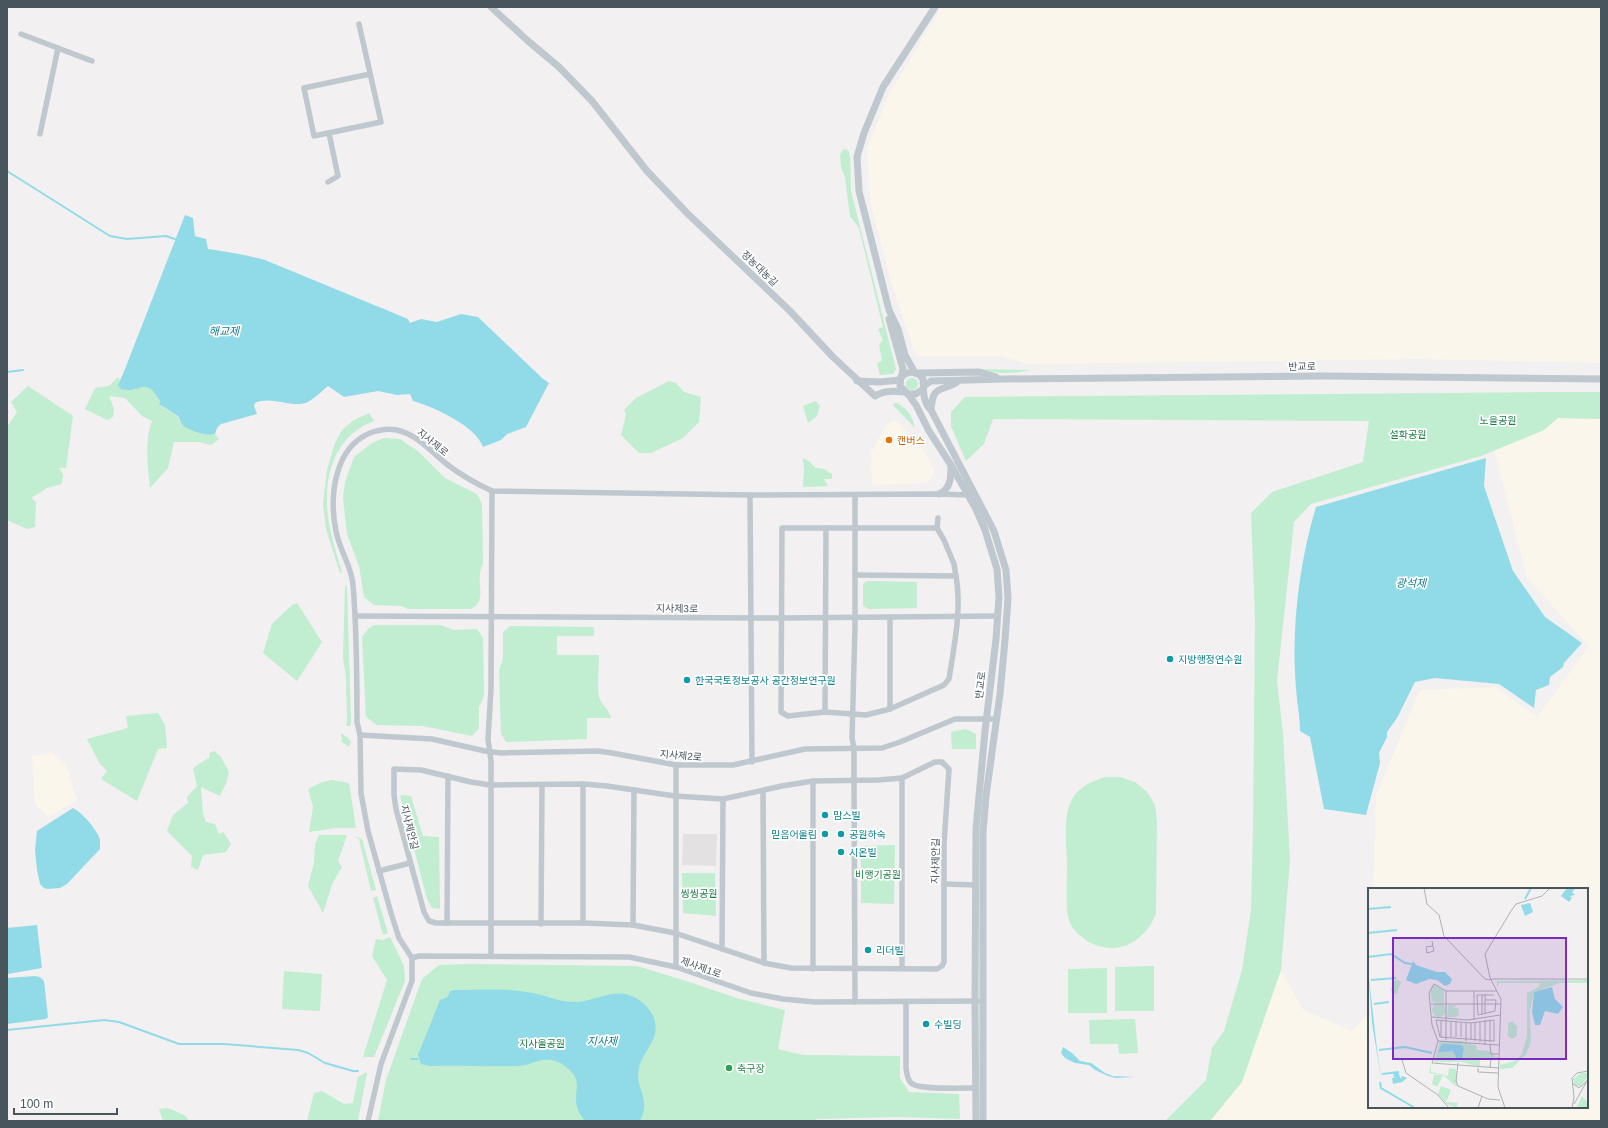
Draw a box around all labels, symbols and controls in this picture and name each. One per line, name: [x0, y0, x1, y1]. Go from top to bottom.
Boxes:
street label: 정농대농길: [739, 248, 780, 288]
water label: 해교제: [209, 325, 241, 337]
street label: 반교로: [1288, 361, 1316, 372]
park label: 노을공원: [1480, 415, 1516, 426]
street label: 지사제로: [415, 427, 450, 458]
park label: 설화공원: [1390, 429, 1426, 440]
marker: 캔버스: [884, 435, 894, 445]
place label: 캔버스: [897, 435, 925, 446]
water label: 광석제: [1396, 577, 1428, 589]
street label: 지사제3로: [656, 603, 698, 614]
marker: 지방행정연수원: [1165, 654, 1175, 664]
place label: 지방행정연수원: [1178, 654, 1242, 665]
street label: 반교로: [973, 671, 988, 699]
marker: 한국국토정보공사 공간정보연구원: [682, 675, 692, 685]
place label: 한국국토정보공사 공간정보연구원: [695, 675, 836, 686]
street label: 지사제2로: [659, 748, 703, 763]
street label: 지사제안길: [399, 803, 420, 851]
marker: 맘스빌: [820, 810, 830, 820]
place label: 맘스빌: [833, 810, 861, 821]
place label: 믿음어울림: [771, 829, 817, 840]
marker: 믿음어울림: [820, 829, 830, 839]
marker: 공원하숙: [836, 829, 846, 839]
place label: 공원하숙: [849, 829, 886, 840]
street label: 지사제안길: [930, 838, 941, 884]
marker: 시온빌: [836, 847, 846, 857]
place label: 시온빌: [849, 847, 877, 858]
park label: 비행기공원: [855, 869, 901, 880]
park label: 씽씽공원: [681, 888, 717, 899]
inset map: [1368, 888, 1588, 1108]
marker: 리더빌: [863, 945, 873, 955]
place label: 리더빌: [876, 945, 904, 956]
street label: 제사제1로: [679, 955, 723, 980]
marker: 수빌딩: [921, 1019, 931, 1029]
place label: 수빌딩: [934, 1019, 962, 1030]
water label: 지사제: [587, 1035, 619, 1047]
park label: 지사울공원: [519, 1038, 565, 1049]
marker: 축구장: [724, 1063, 734, 1073]
place label: 축구장: [737, 1063, 765, 1074]
scale bar: [14, 1090, 117, 1116]
text: 100 m: [20, 1097, 53, 1111]

